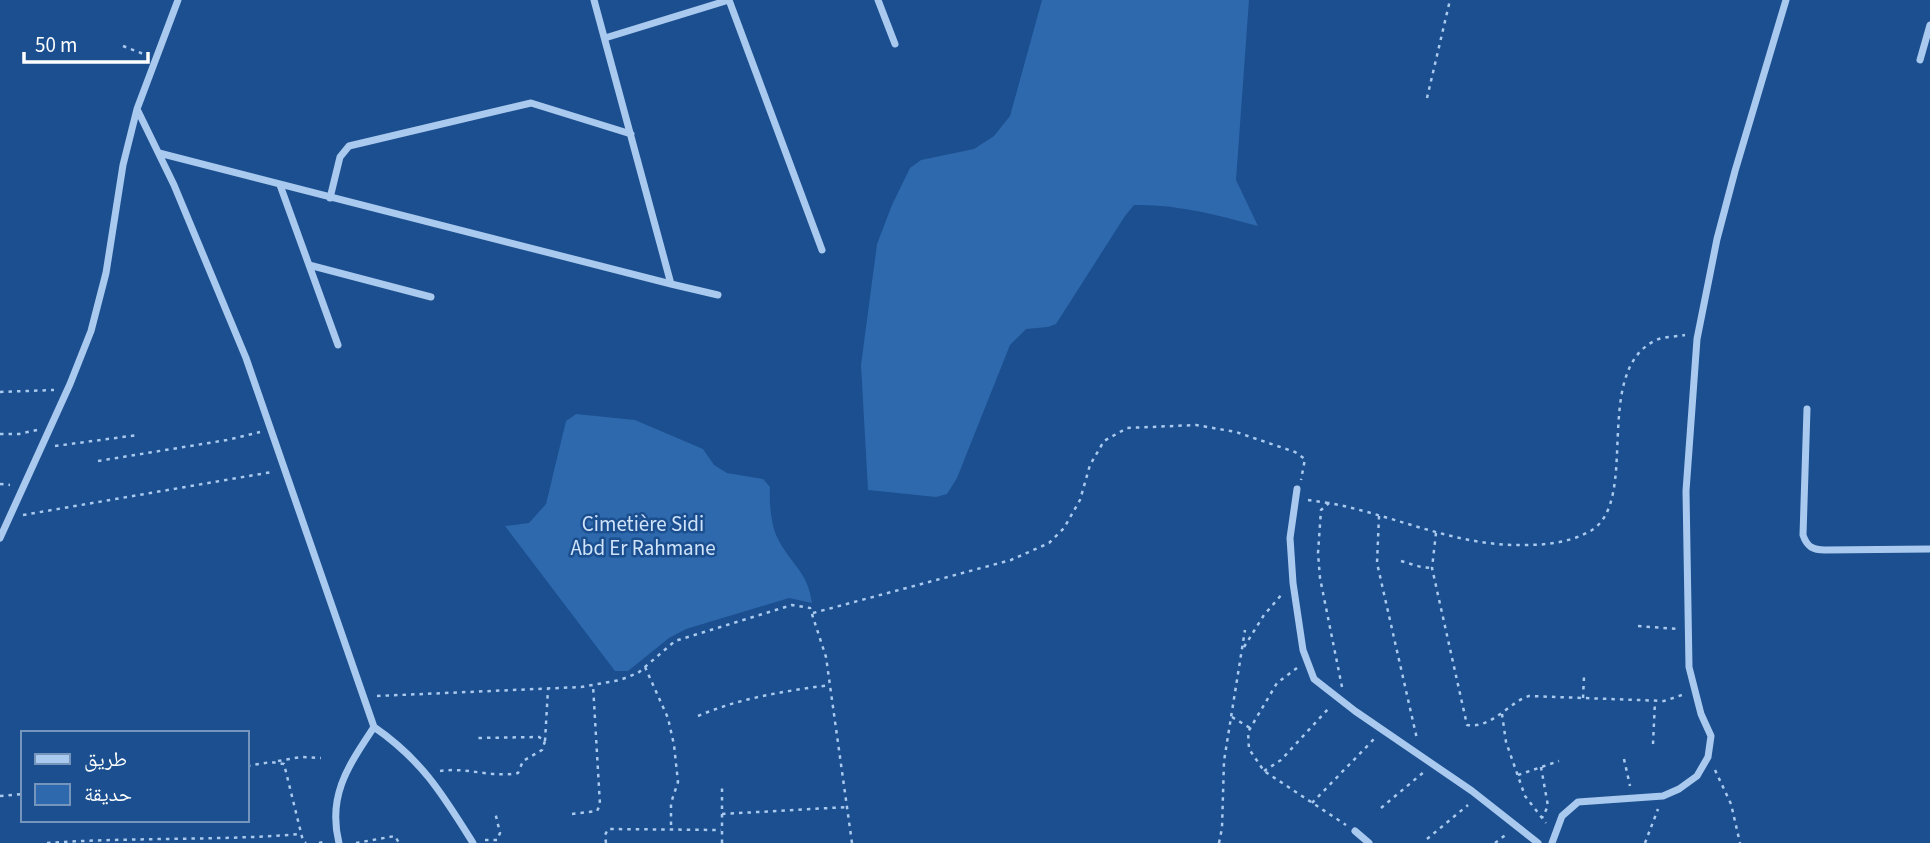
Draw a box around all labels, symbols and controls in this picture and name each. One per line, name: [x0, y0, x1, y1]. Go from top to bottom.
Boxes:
scale bar: [24, 21, 149, 65]
text: 50 m: [35, 30, 77, 60]
park label: Cimetière Sidi Abd Er Rahmane: [570, 509, 716, 563]
legend: [21, 731, 248, 822]
text: طريق: [84, 744, 127, 774]
text: حديقة: [84, 779, 132, 809]

